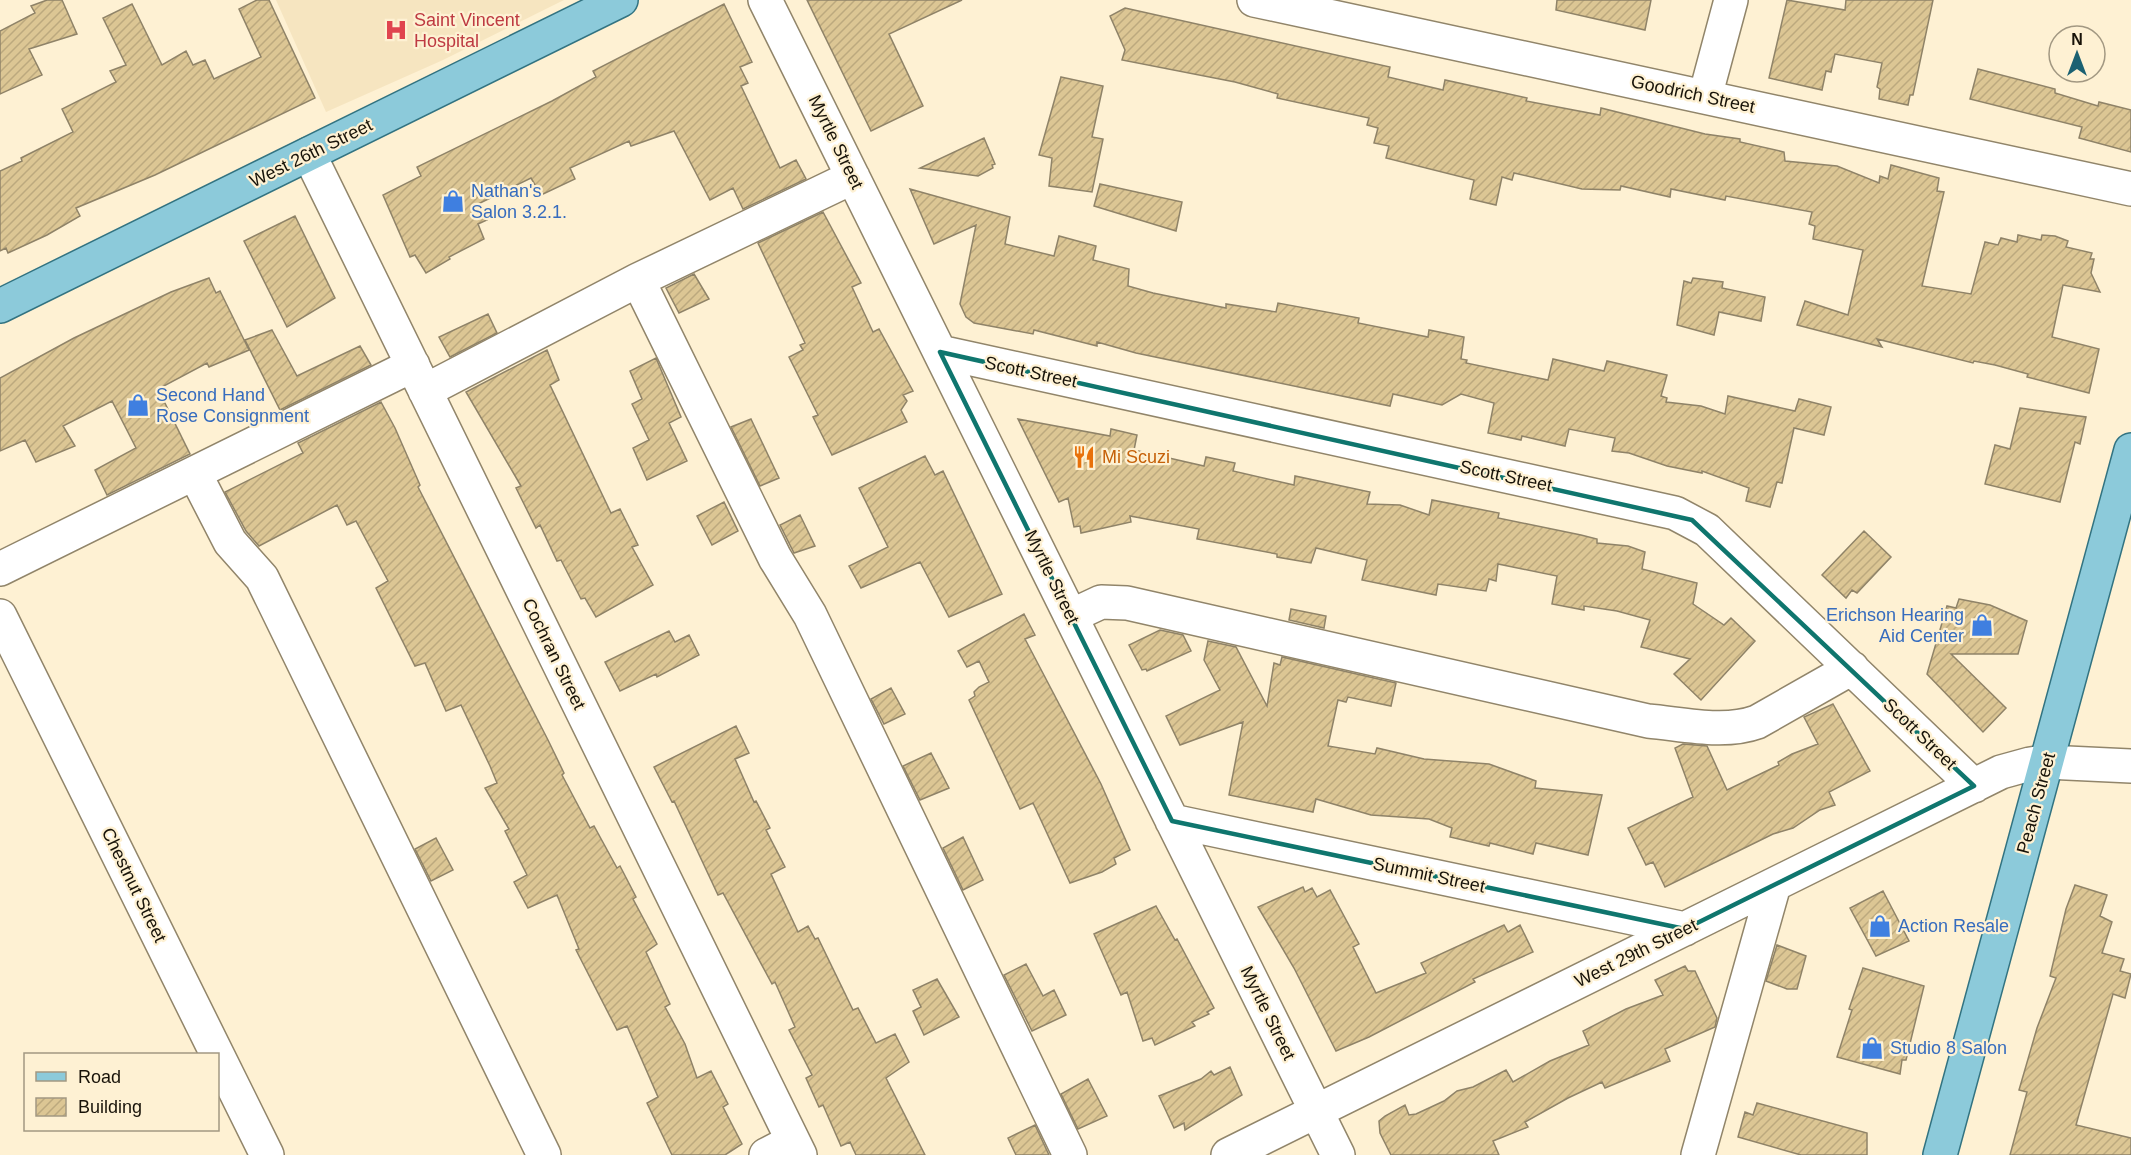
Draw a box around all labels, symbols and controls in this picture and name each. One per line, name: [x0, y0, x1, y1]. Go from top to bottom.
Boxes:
place label: Saint Vincent Hospital: [414, 10, 520, 51]
hospital icon: Saint Vincent Hospital: [383, 17, 409, 43]
north arrow: [2047, 24, 2107, 84]
text: N: [2071, 31, 2083, 48]
street label: Goodrich Street: [1629, 71, 1757, 117]
street label: Myrtle Street: [805, 92, 867, 192]
street label: West 26th Street: [247, 115, 375, 191]
place label: Nathan's Salon 3.2.1.: [471, 181, 567, 222]
shop icon: Nathan's Salon 3.2.1.: [440, 188, 466, 214]
street label: Scott Street: [983, 352, 1079, 392]
place label: Second Hand Rose Consignment: [156, 385, 309, 426]
shop icon: Second Hand Rose Consignment: [125, 392, 151, 418]
restaurant icon: Mi Scuzi: [1071, 444, 1097, 470]
place label: Mi Scuzi: [1102, 447, 1170, 467]
street label: Scott Street: [1458, 456, 1554, 496]
street label: Myrtle Street: [1021, 527, 1083, 627]
street label: Cochran Street: [518, 595, 590, 713]
place label: Erichson Hearing Aid Center: [1826, 605, 1964, 646]
shop icon: Erichson Hearing Aid Center: [1969, 612, 1995, 638]
street label: Scott Street: [1879, 694, 1961, 774]
street label: Peach Street: [2013, 750, 2059, 856]
street label: Chestnut Street: [98, 824, 170, 946]
street label: Summit Street: [1371, 853, 1487, 897]
shop icon: Action Resale: [1867, 913, 1893, 939]
street label: West 29th Street: [1572, 915, 1700, 991]
place label: Action Resale: [1898, 916, 2009, 936]
street label: Myrtle Street: [1237, 963, 1299, 1063]
shop icon: Studio 8 Salon: [1859, 1035, 1885, 1061]
place label: Studio 8 Salon: [1890, 1038, 2007, 1058]
legend: [24, 1053, 219, 1131]
text: Road: [78, 1067, 121, 1087]
text: Building: [78, 1097, 142, 1117]

